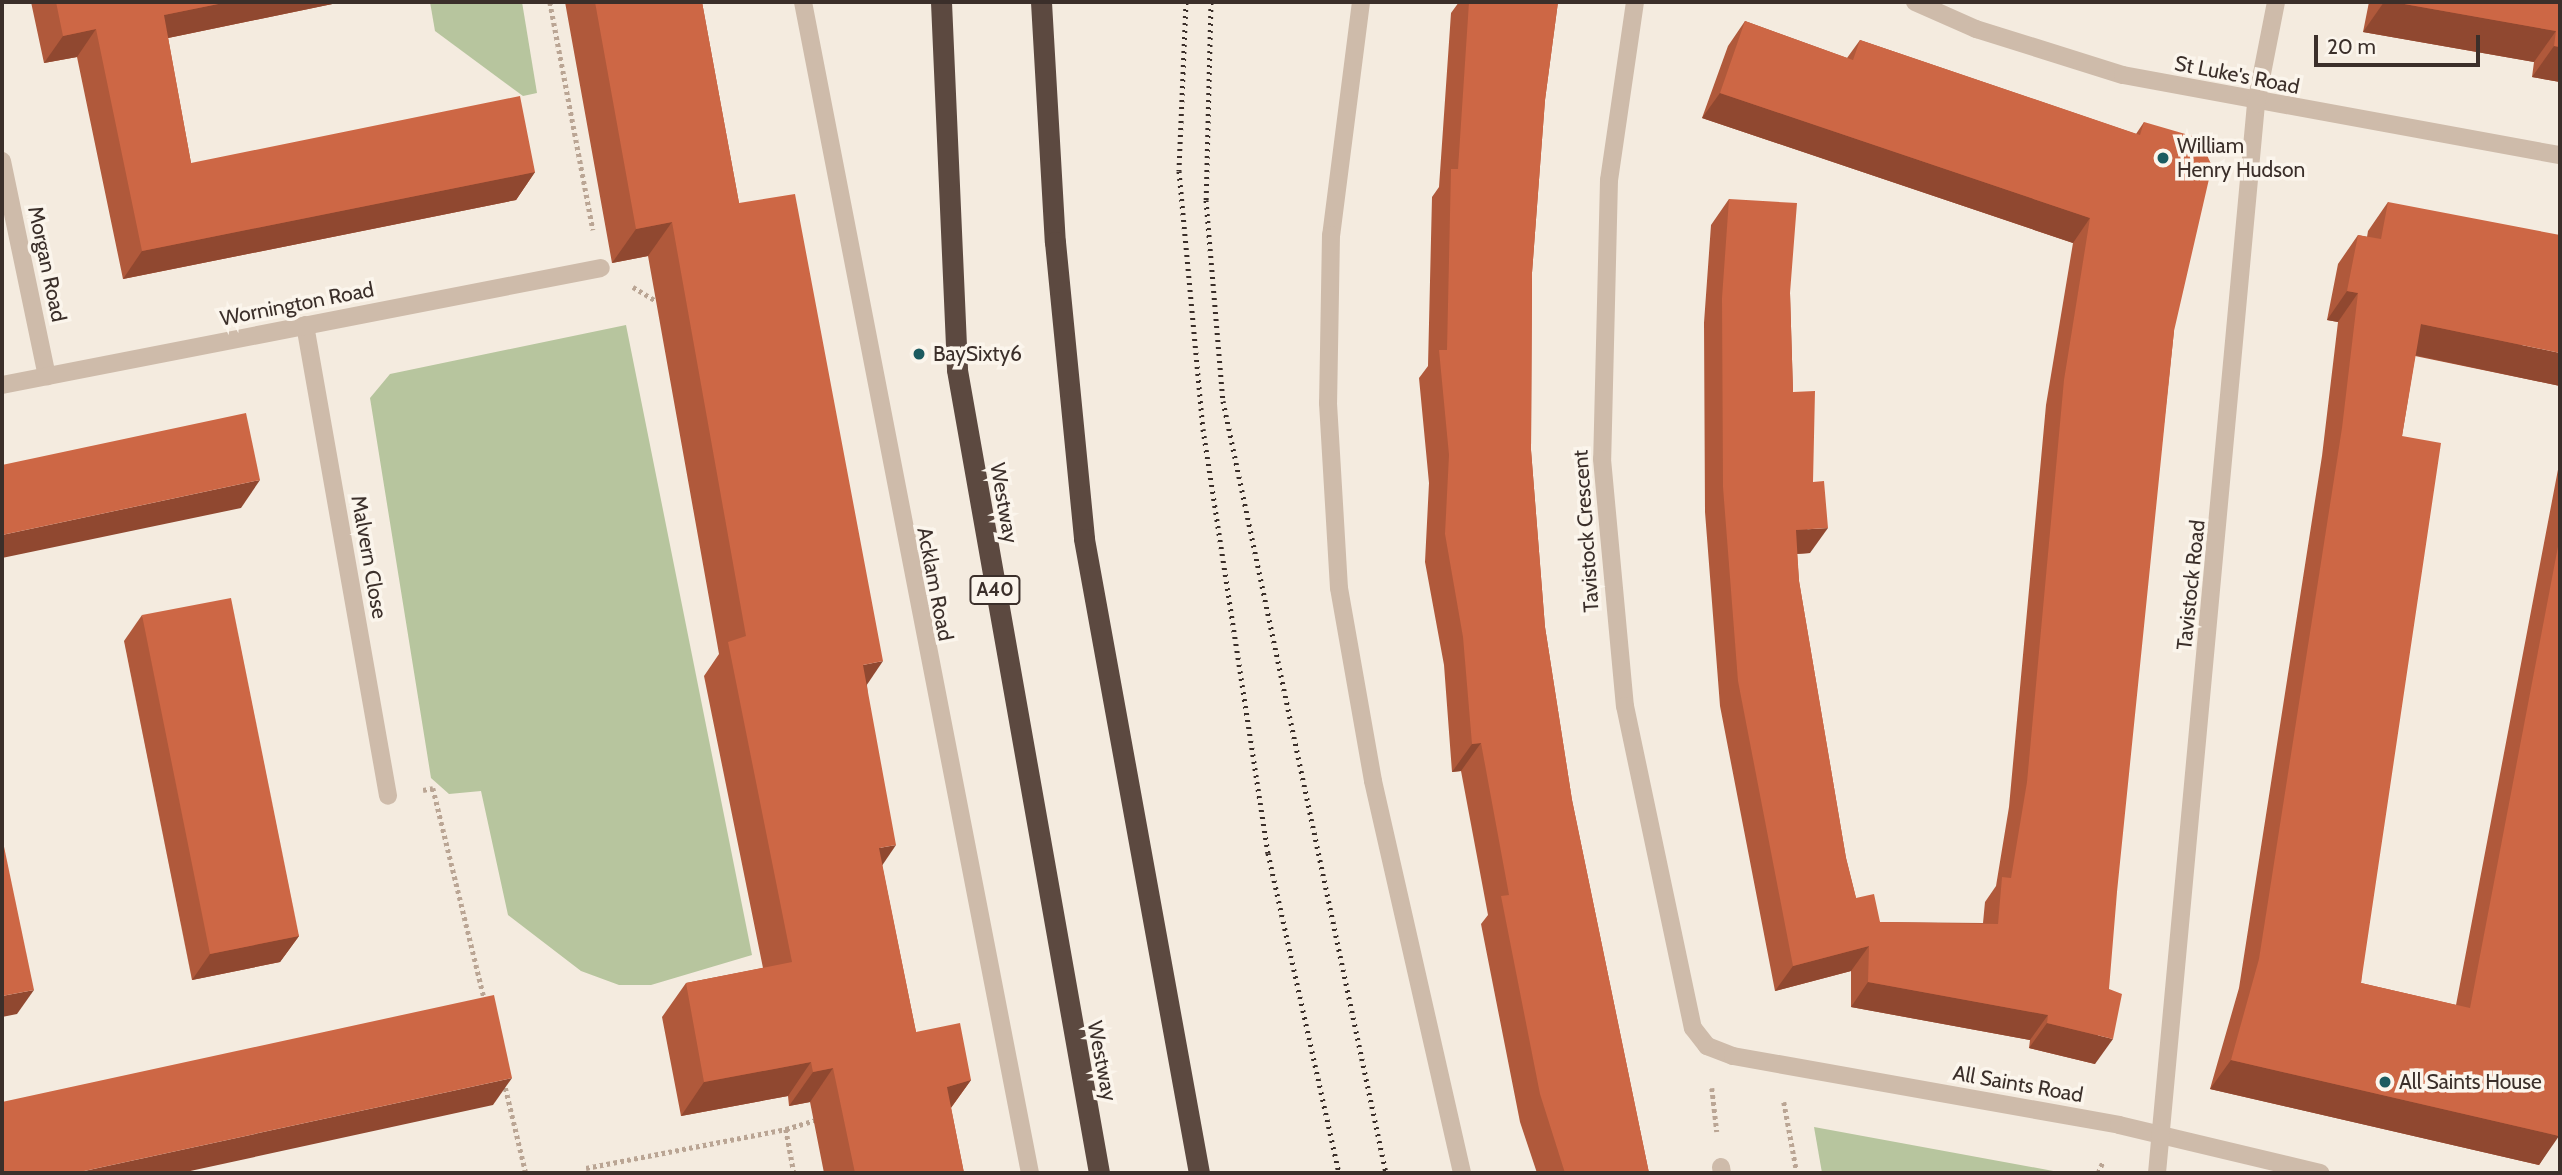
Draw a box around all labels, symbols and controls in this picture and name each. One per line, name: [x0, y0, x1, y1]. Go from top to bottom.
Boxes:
scale bar: [2317, 21, 2483, 65]
text: 20 m: [2327, 34, 2376, 59]
street label: St Luke's Road: [2172, 51, 2302, 99]
place label: William Henry Hudson: [2177, 133, 2305, 183]
marker: William Henry Hudson: [2155, 150, 2171, 166]
street label: Morgan Road: [22, 204, 72, 324]
street label: Wornington Road: [218, 277, 376, 331]
place label: BaySixty6: [933, 341, 1022, 367]
marker: BaySixty6: [911, 346, 927, 362]
street label: Tavistock Crescent: [1568, 449, 1604, 613]
street label: Westway: [985, 461, 1023, 545]
street label: Malvern Close: [346, 493, 392, 621]
street label: Tavistock Road: [2172, 519, 2210, 651]
street label: Acklam Road: [912, 525, 958, 643]
road number: A40: [969, 575, 1021, 606]
street label: Westway: [1082, 1019, 1122, 1103]
street label: All Saints Road: [1951, 1060, 2085, 1108]
place label: All Saints House: [2399, 1069, 2542, 1095]
marker: All Saints House: [2377, 1074, 2393, 1090]

